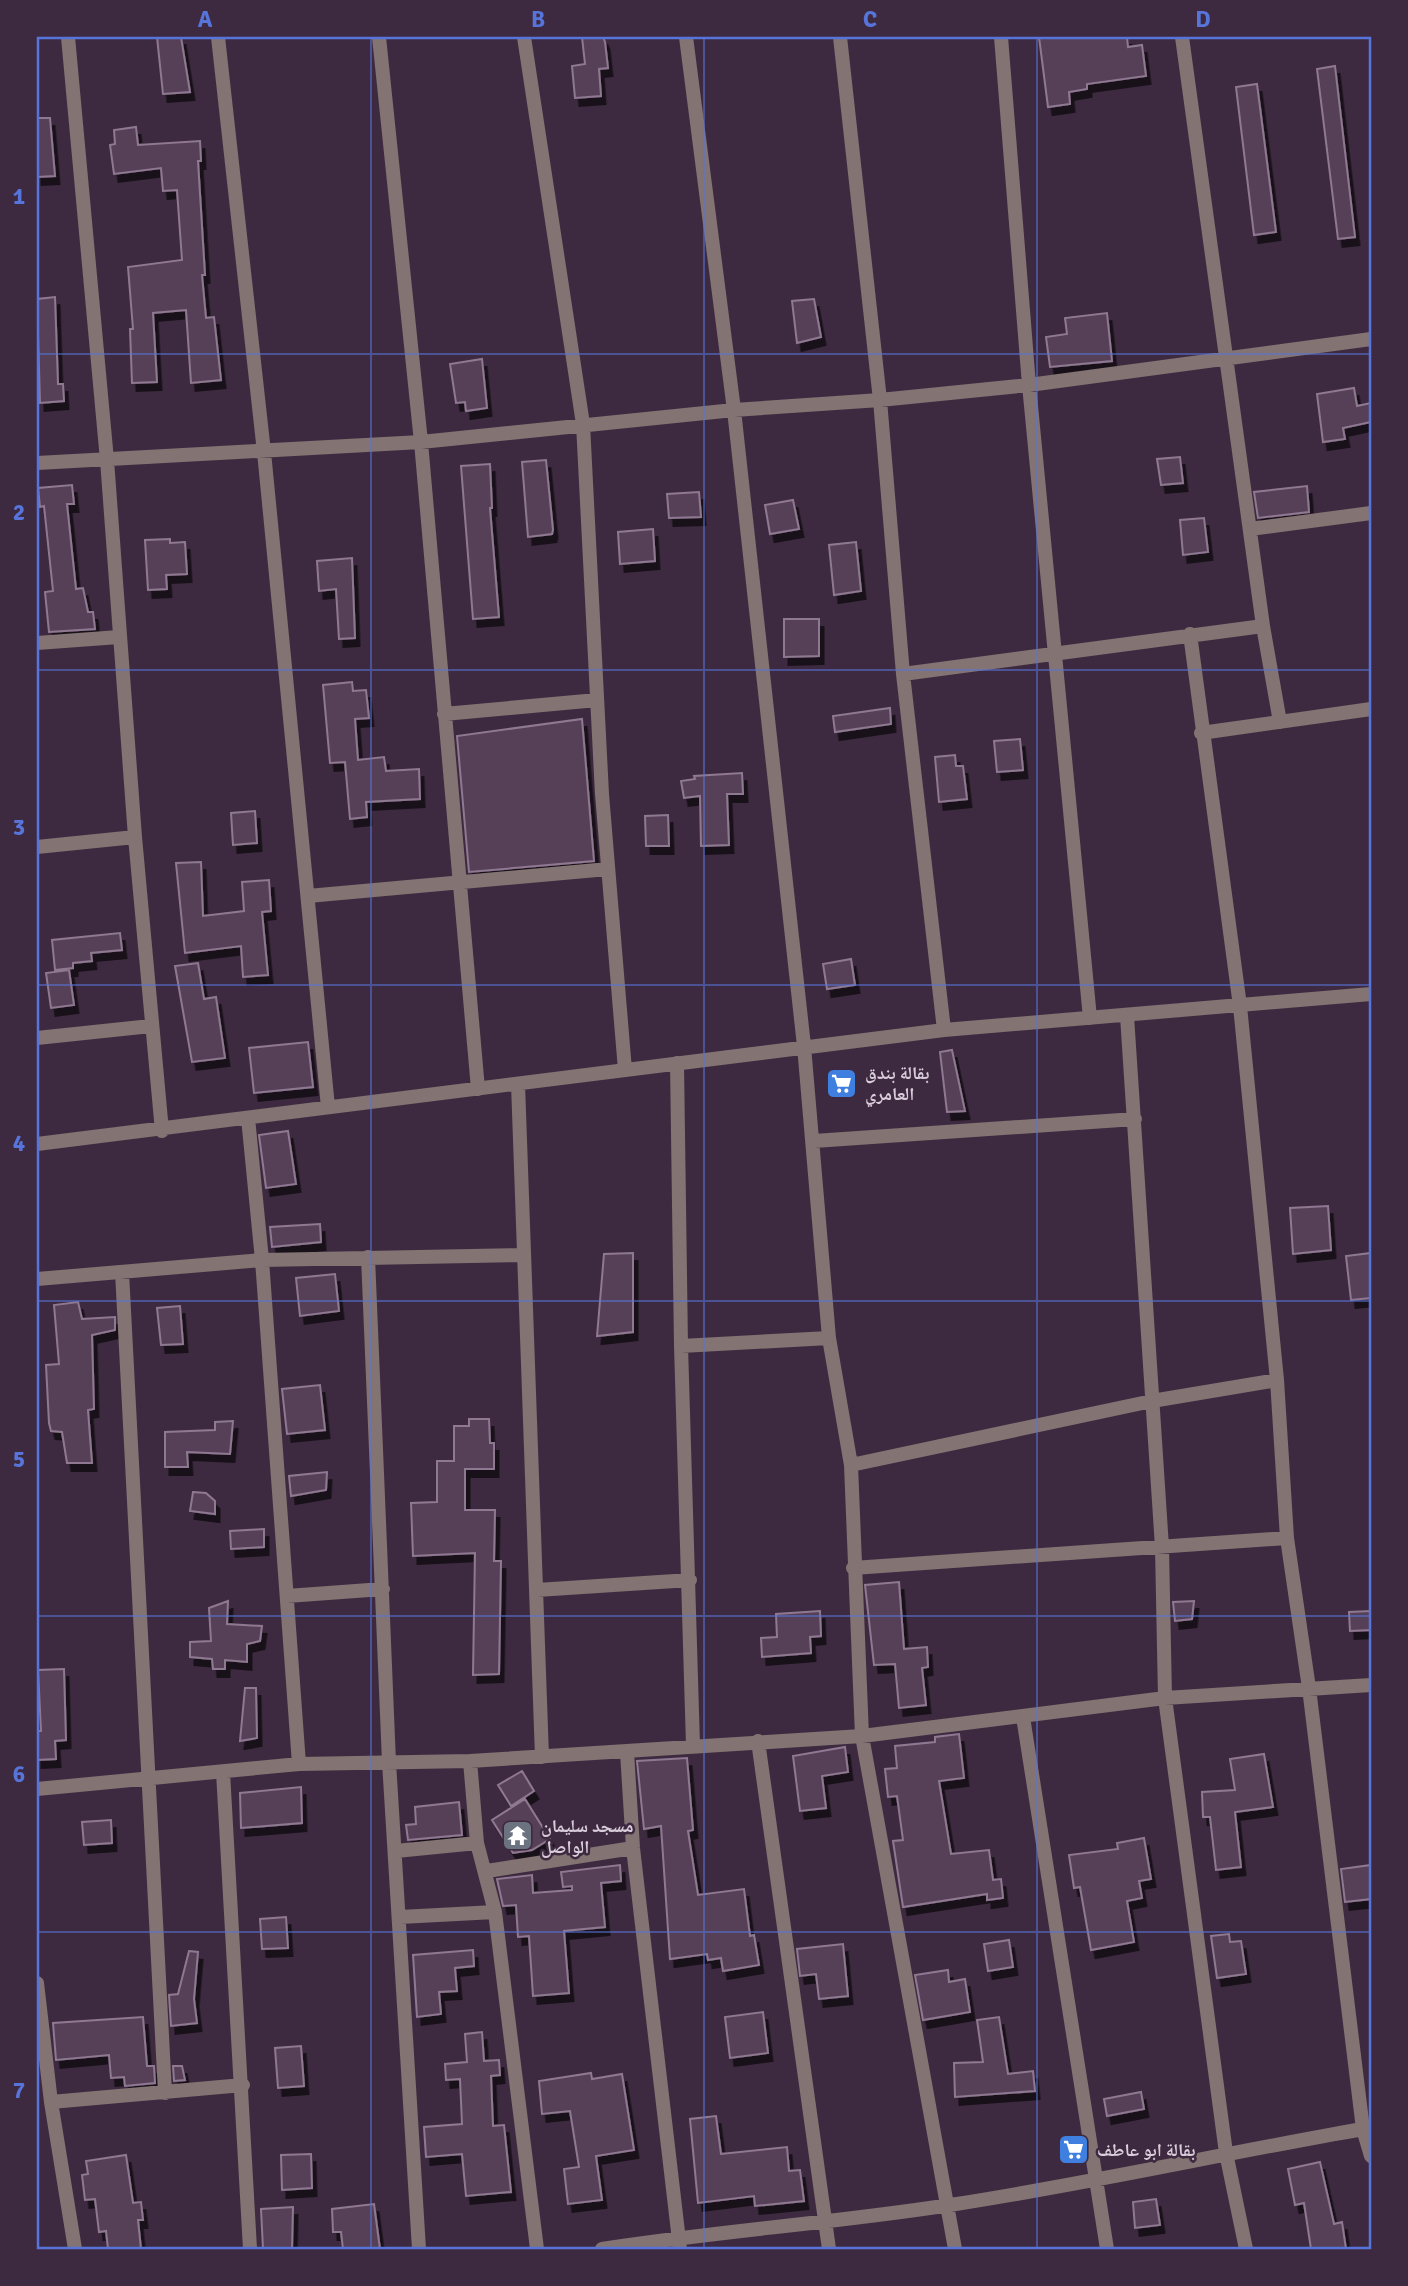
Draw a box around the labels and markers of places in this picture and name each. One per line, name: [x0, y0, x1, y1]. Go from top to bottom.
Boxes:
place label: بقالة بندق العامري: [865, 1062, 930, 1108]
supermarket icon: بقالة بندق العامري: [825, 1066, 859, 1100]
place label: مسجد سليمان الواصل: [541, 1815, 634, 1858]
temple icon: مسجد سليمان الواصل: [501, 1819, 535, 1853]
supermarket icon: بقالة ابو عاطف: [1057, 2133, 1091, 2167]
place label: بقالة ابو عاطف: [1097, 2139, 1196, 2161]

